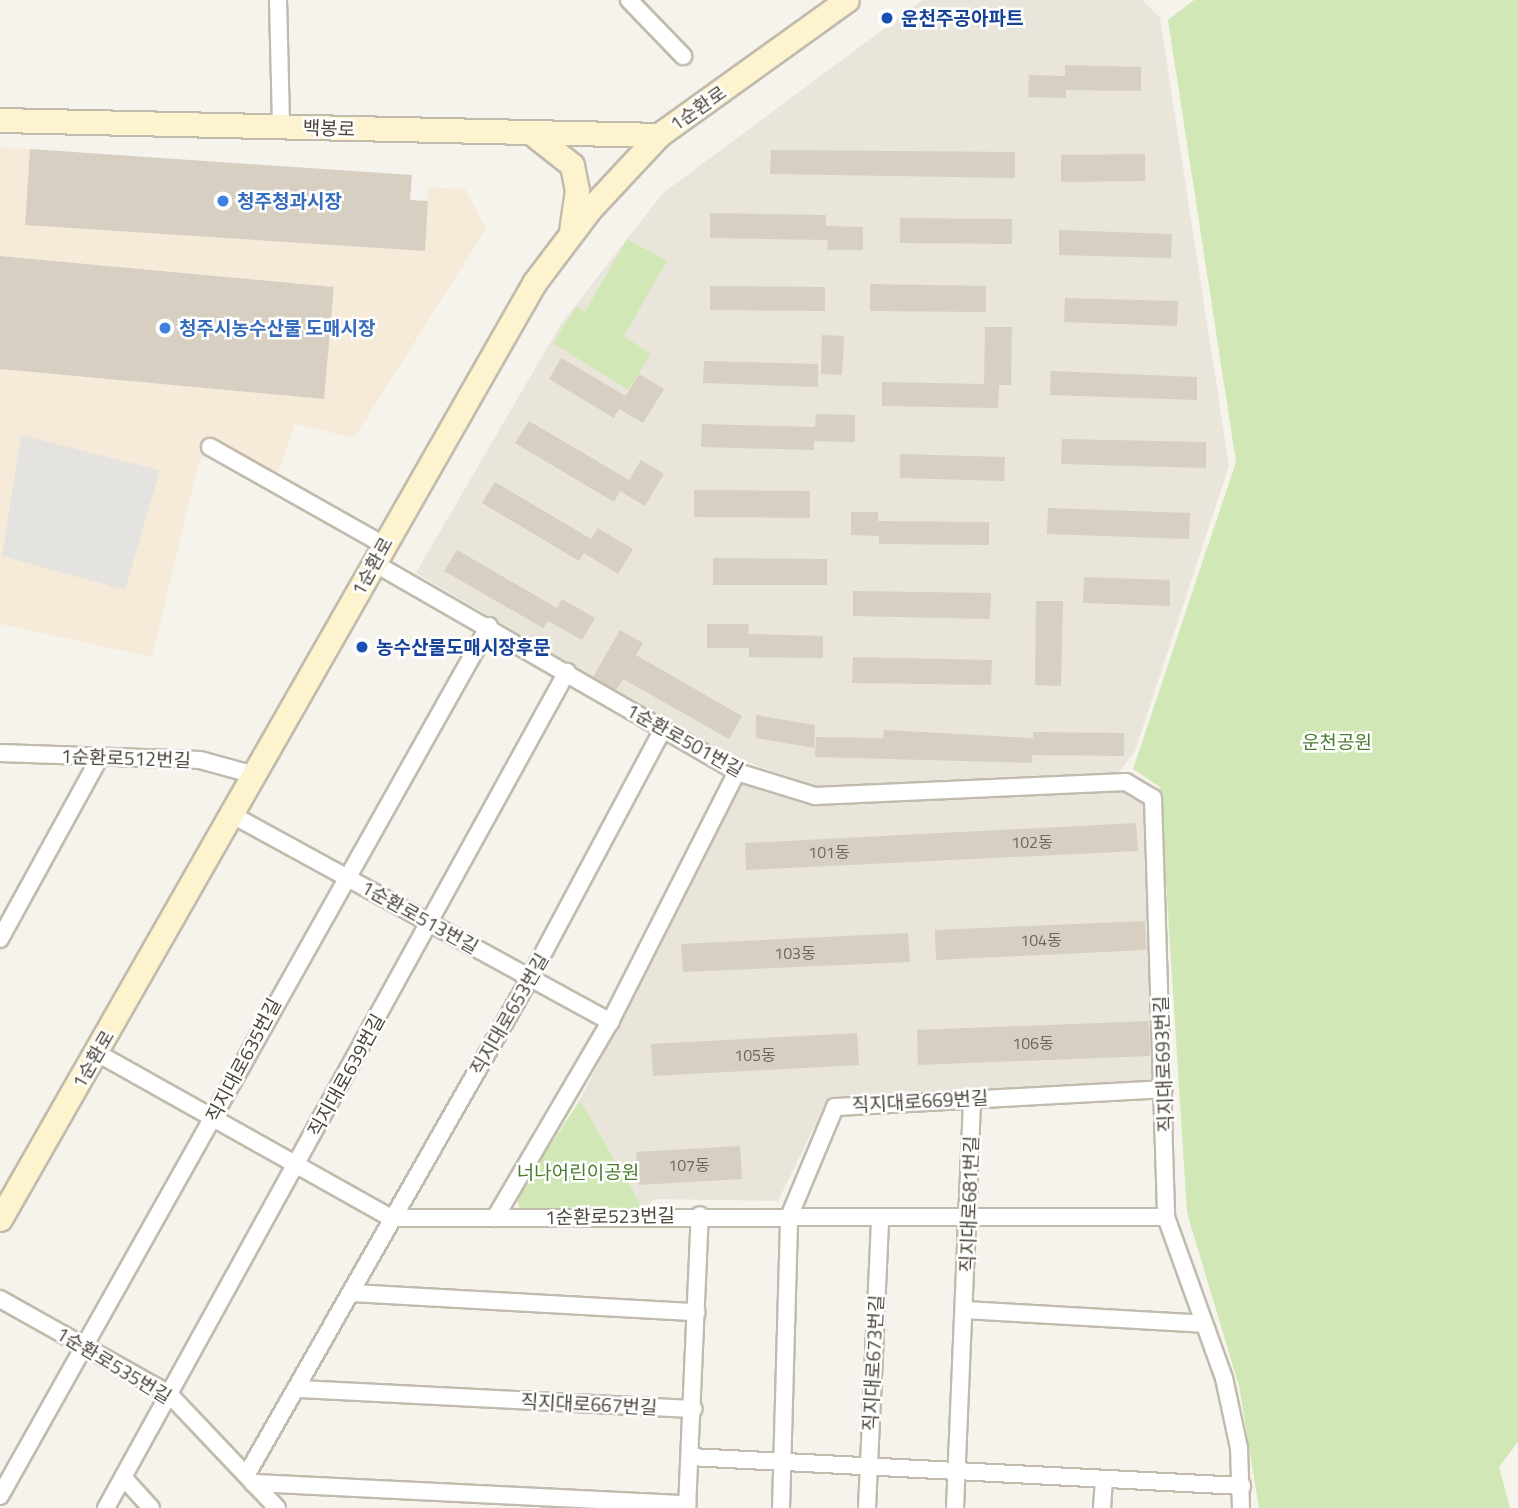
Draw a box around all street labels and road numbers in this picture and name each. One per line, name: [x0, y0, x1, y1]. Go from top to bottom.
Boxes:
street label: 1순환로: [666, 81, 730, 135]
street label: 백봉로: [302, 116, 356, 140]
street label: 1순환로: [347, 533, 397, 599]
street label: 1순환로501번길: [623, 699, 747, 781]
street label: 1순환로512번길: [61, 744, 191, 772]
street label: 1순환로513번길: [358, 876, 482, 958]
street label: 직지대로653번길: [465, 949, 553, 1079]
street label: 직지대로635번길: [201, 994, 285, 1126]
street label: 직지대로693번길: [1149, 995, 1177, 1133]
street label: 직지대로639번길: [303, 1010, 389, 1140]
street label: 1순환로: [67, 1026, 119, 1092]
street label: 직지대로669번길: [851, 1086, 989, 1116]
street label: 직지대로681번길: [955, 1135, 983, 1273]
street label: 1순환로523번길: [545, 1203, 675, 1229]
street label: 직지대로673번길: [858, 1294, 888, 1432]
street label: 1순환로535번길: [52, 1322, 176, 1408]
street label: 직지대로667번길: [520, 1389, 658, 1419]

